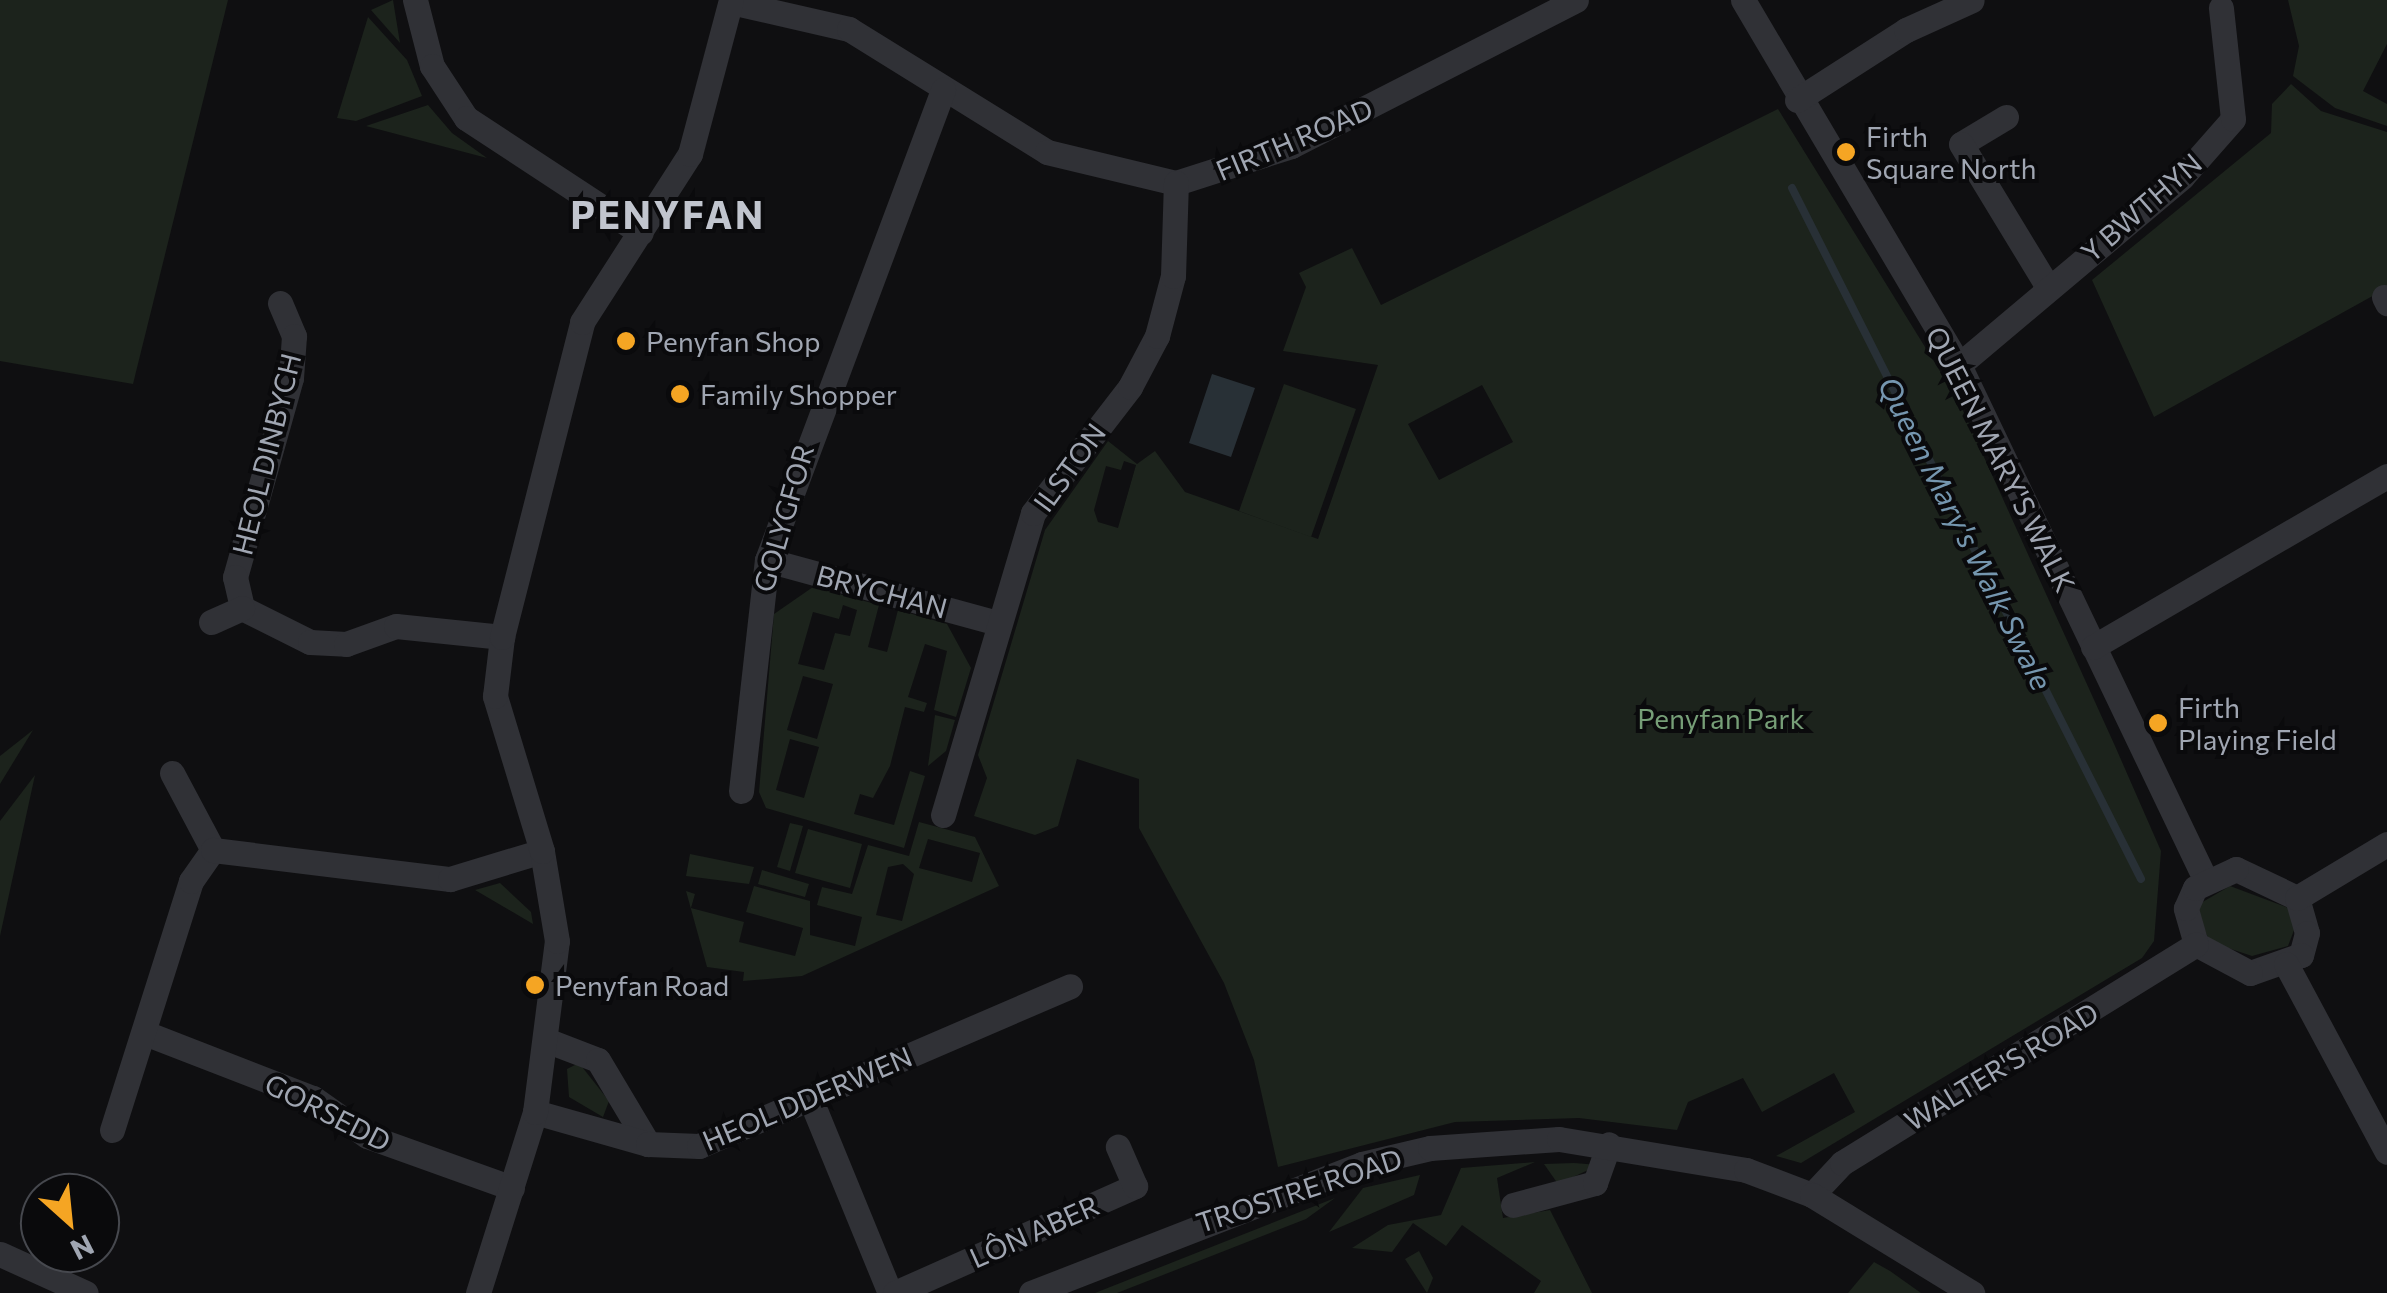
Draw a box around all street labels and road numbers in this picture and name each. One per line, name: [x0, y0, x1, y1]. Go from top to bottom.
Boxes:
street label: FIRTH ROAD: [1211, 91, 1377, 187]
street label: Y BWTHYN: [2074, 146, 2208, 268]
street label: QUEEN MARY'S WALK: [1919, 321, 2083, 597]
street label: HEOL DINBYCH: [225, 350, 307, 558]
street label: ILSTON: [1026, 416, 1112, 518]
street label: GOLYGFOR: [746, 440, 820, 596]
street label: BRYCHAN: [813, 557, 951, 625]
street label: WALTER'S ROAD: [1898, 995, 2104, 1137]
street label: HEOL DDERWEN: [697, 1039, 917, 1157]
street label: GORSEDD: [260, 1066, 396, 1158]
street label: TROSTRE ROAD: [1192, 1141, 1406, 1239]
street label: LÔN ABER: [964, 1188, 1104, 1274]

